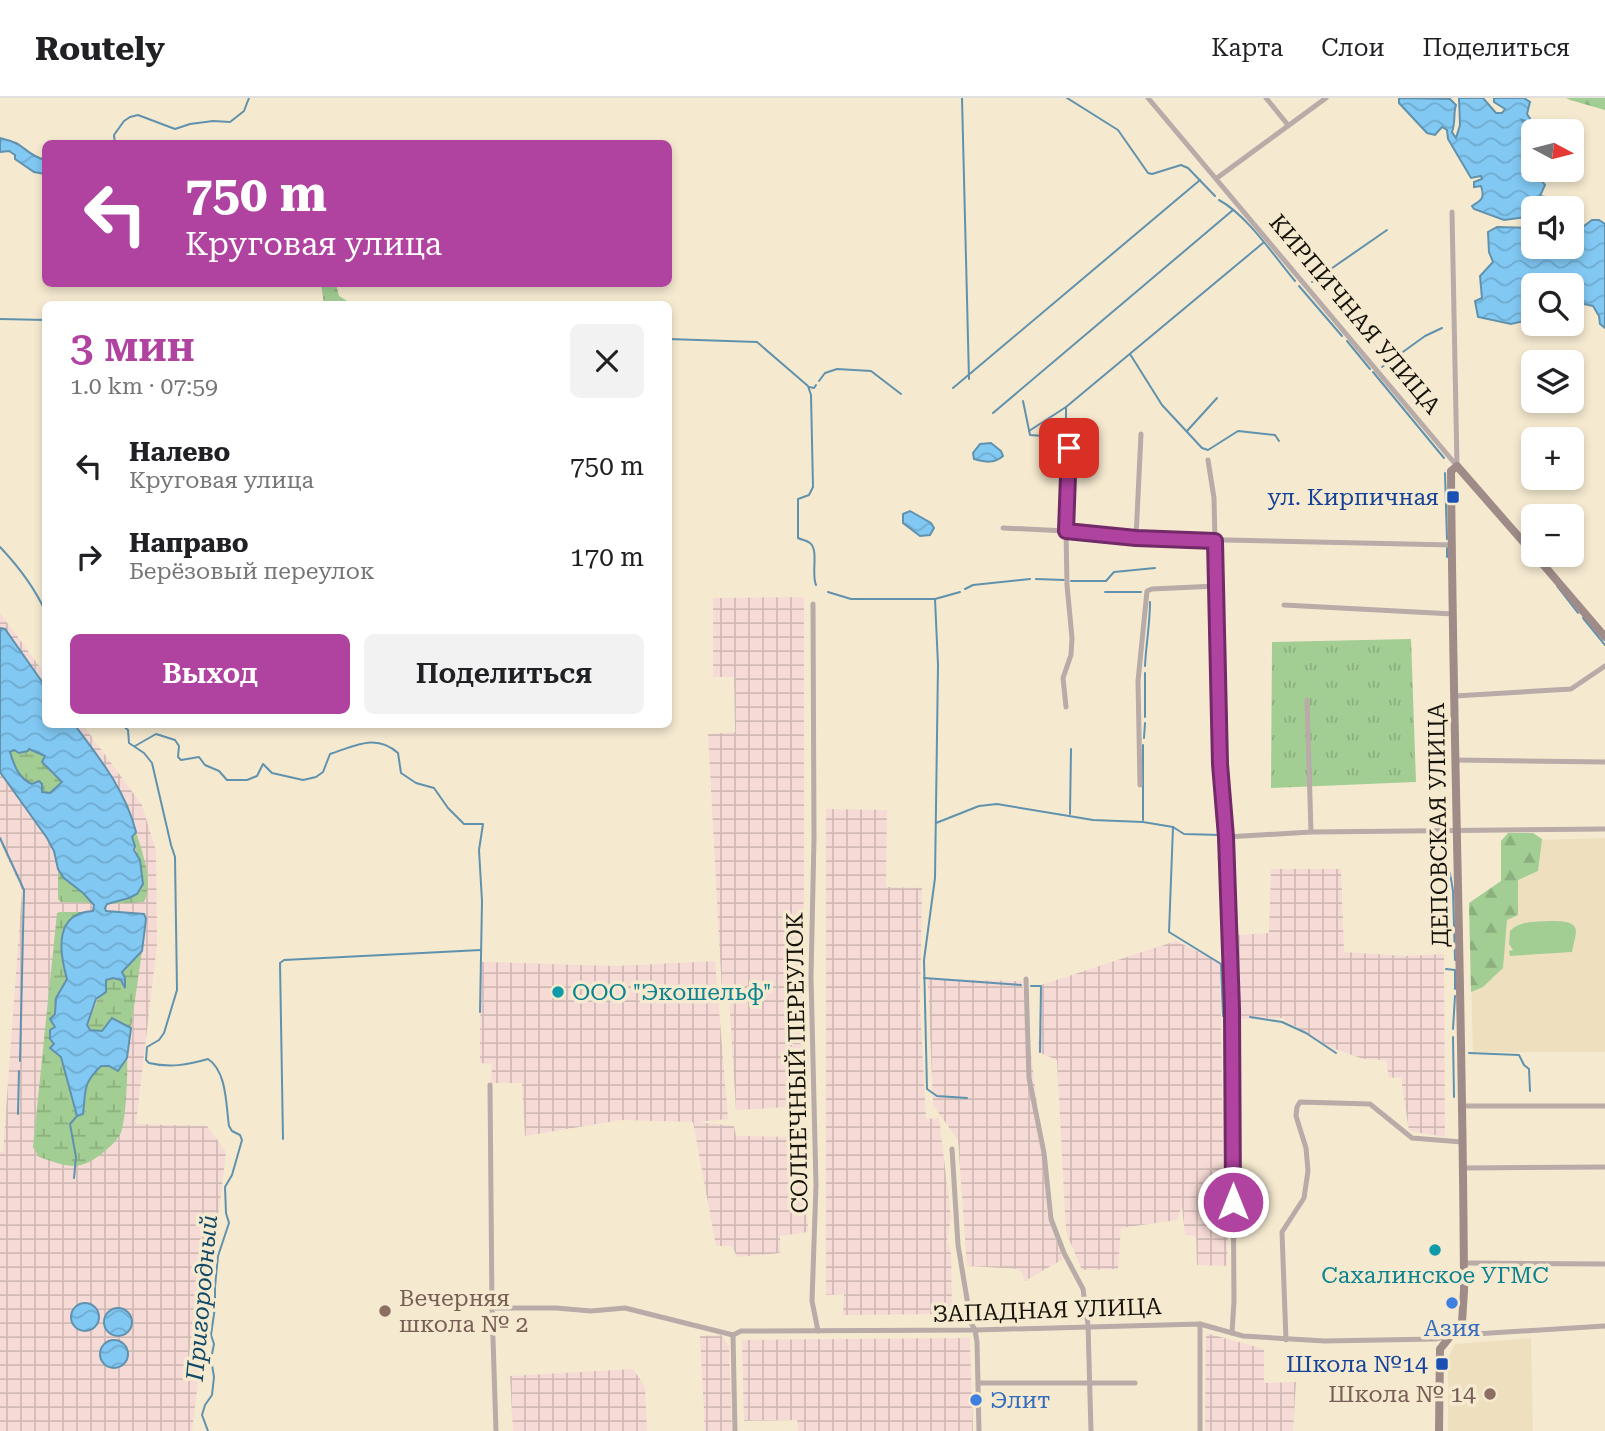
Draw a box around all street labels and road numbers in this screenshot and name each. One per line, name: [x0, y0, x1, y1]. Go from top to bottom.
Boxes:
street label: КИРПИЧНАЯ УЛИЦА: [1263, 209, 1446, 419]
street label: ДЕПОВСКАЯ УЛИЦА: [1423, 703, 1454, 947]
street label: СОЛНЕЧНЫЙ ПЕРЕУЛОК: [781, 912, 814, 1214]
street label: ЗАПАДНАЯ УЛИЦА: [932, 1293, 1162, 1328]

